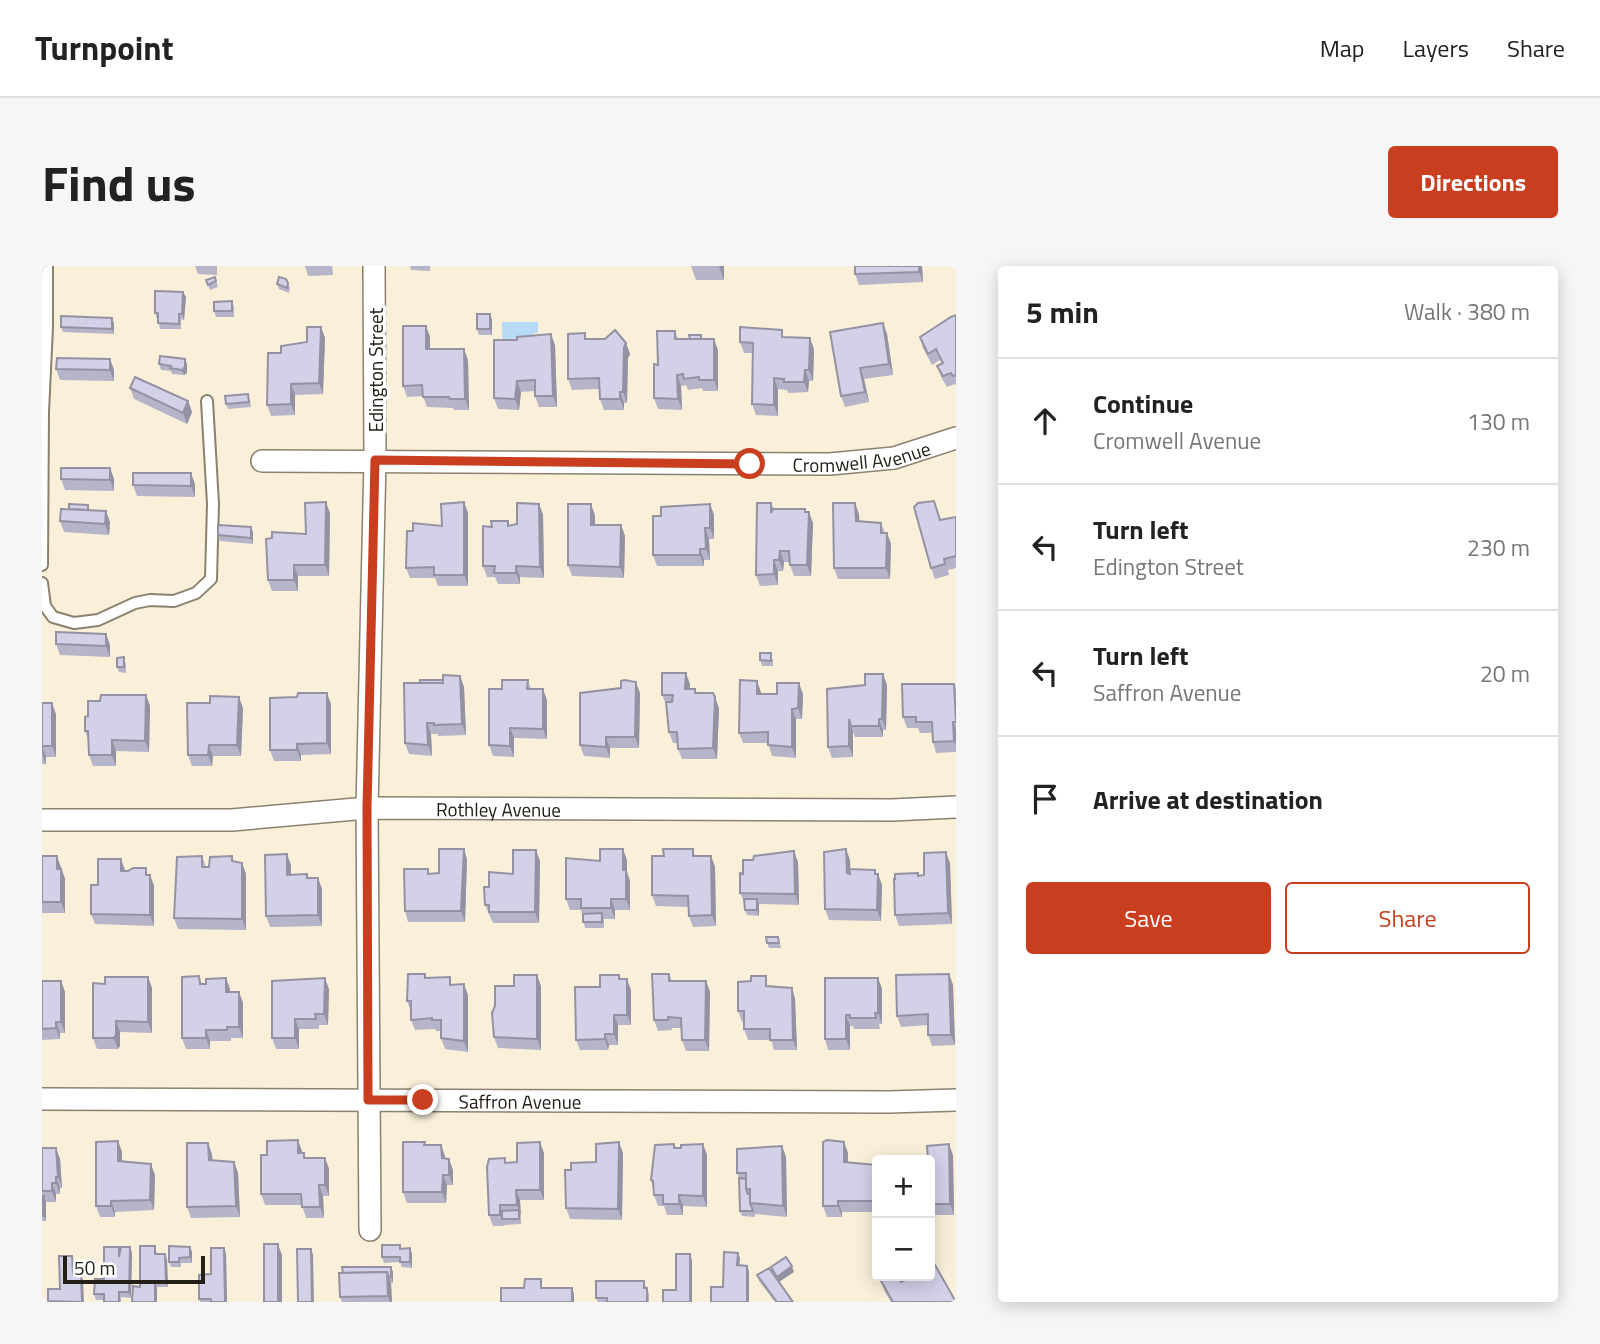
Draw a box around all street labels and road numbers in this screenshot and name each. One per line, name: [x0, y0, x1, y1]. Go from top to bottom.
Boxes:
street label: Edington Street: [361, 307, 390, 432]
street label: Cromwell Avenue: [792, 433, 934, 479]
street label: Rothley Avenue: [436, 794, 561, 823]
street label: Saffron Avenue: [459, 1086, 581, 1115]

